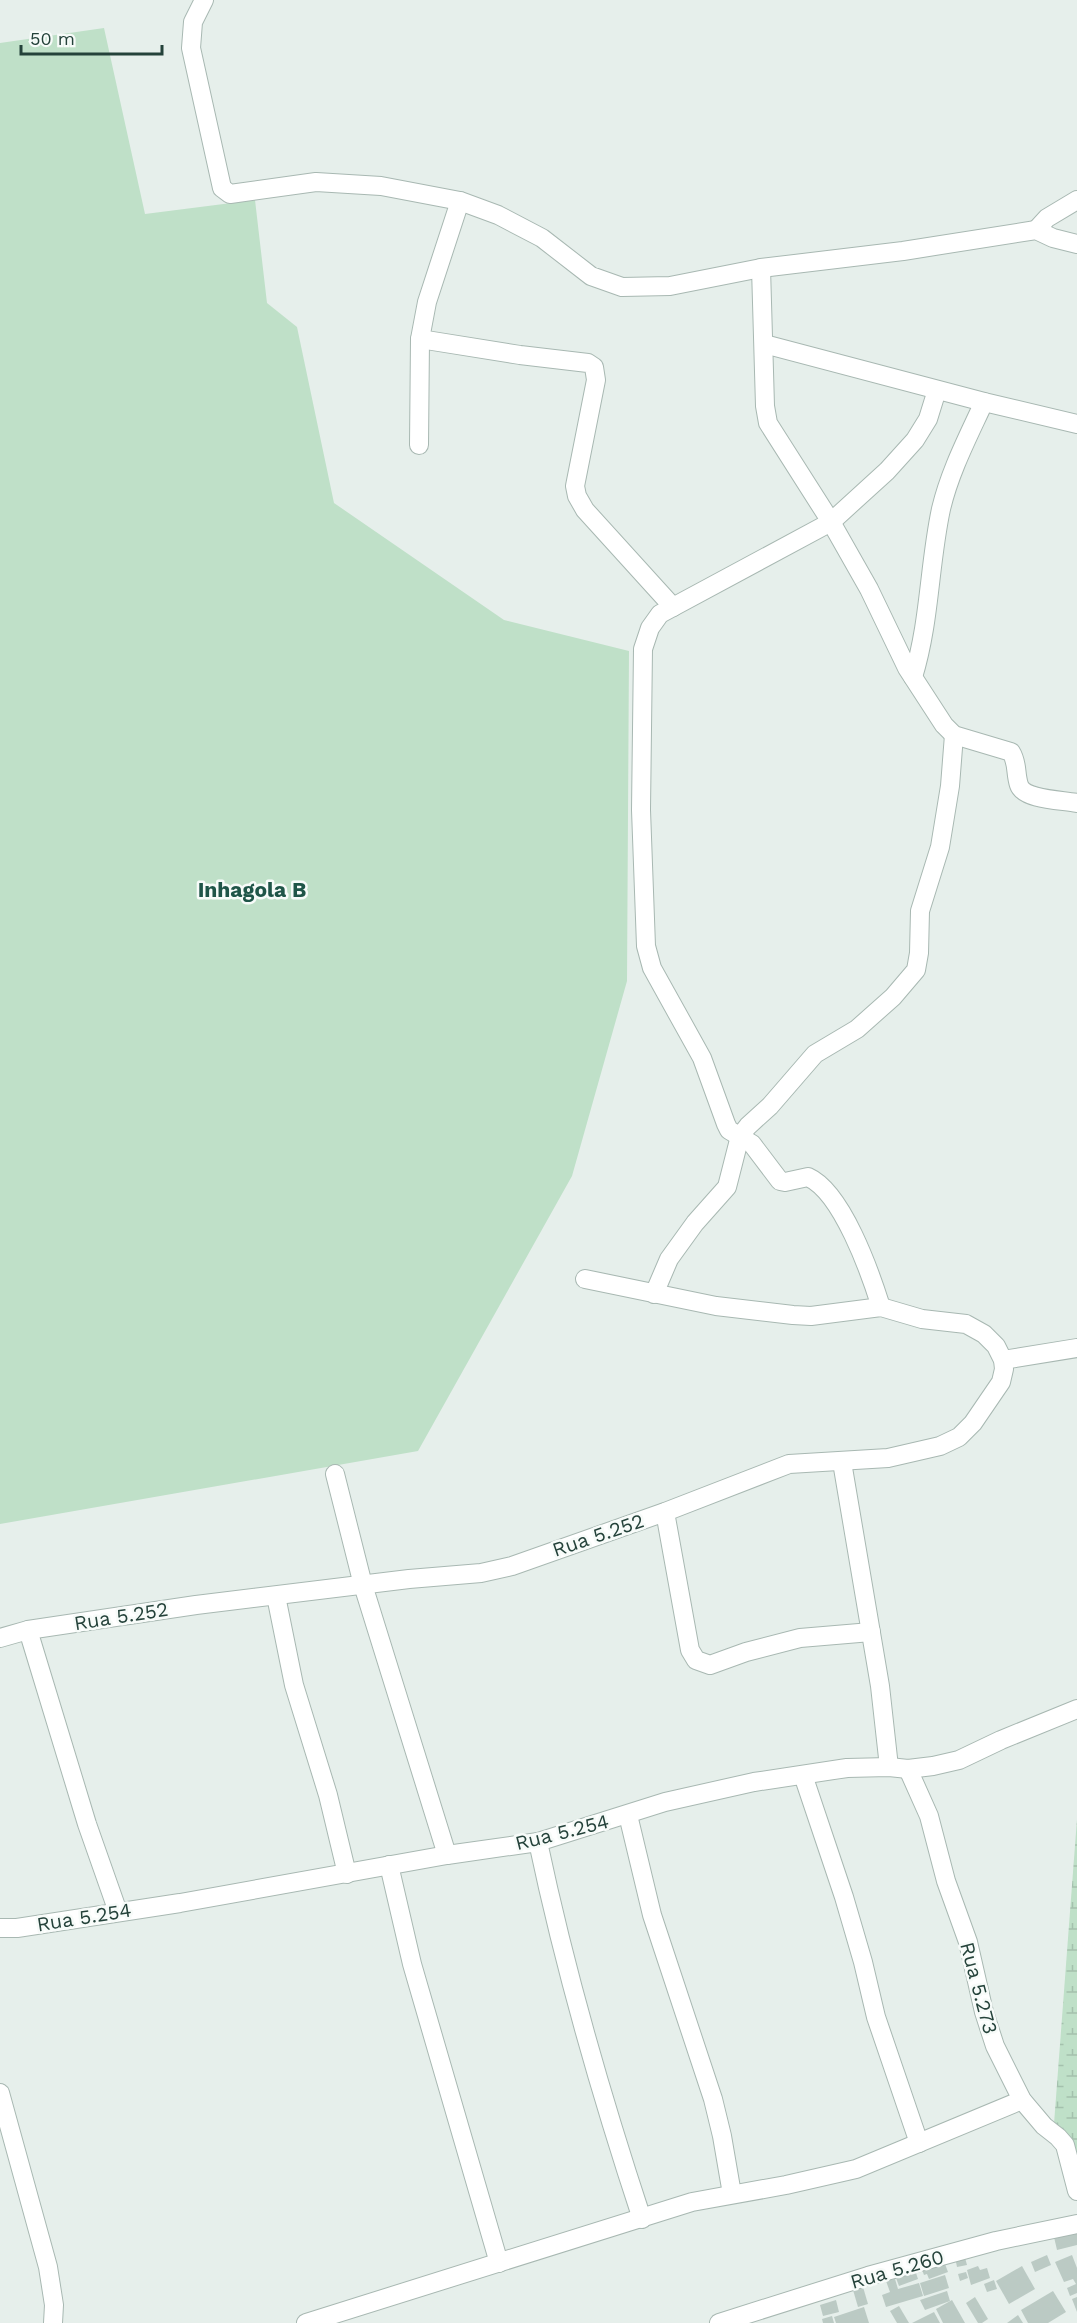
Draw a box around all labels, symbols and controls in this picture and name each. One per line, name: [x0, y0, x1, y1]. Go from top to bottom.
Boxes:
scale bar: [21, 18, 162, 56]
text: 50 m: [30, 28, 75, 49]
district label: Inhagola B: [198, 877, 306, 902]
street label: Rua 5.252: [549, 1508, 647, 1562]
street label: Rua 5.252: [72, 1597, 170, 1635]
street label: Rua 5.254: [513, 1809, 611, 1855]
street label: Rua 5.254: [35, 1898, 133, 1936]
street label: Rua 5.273: [955, 1939, 1003, 2037]
street label: Rua 5.260: [847, 2244, 947, 2294]

